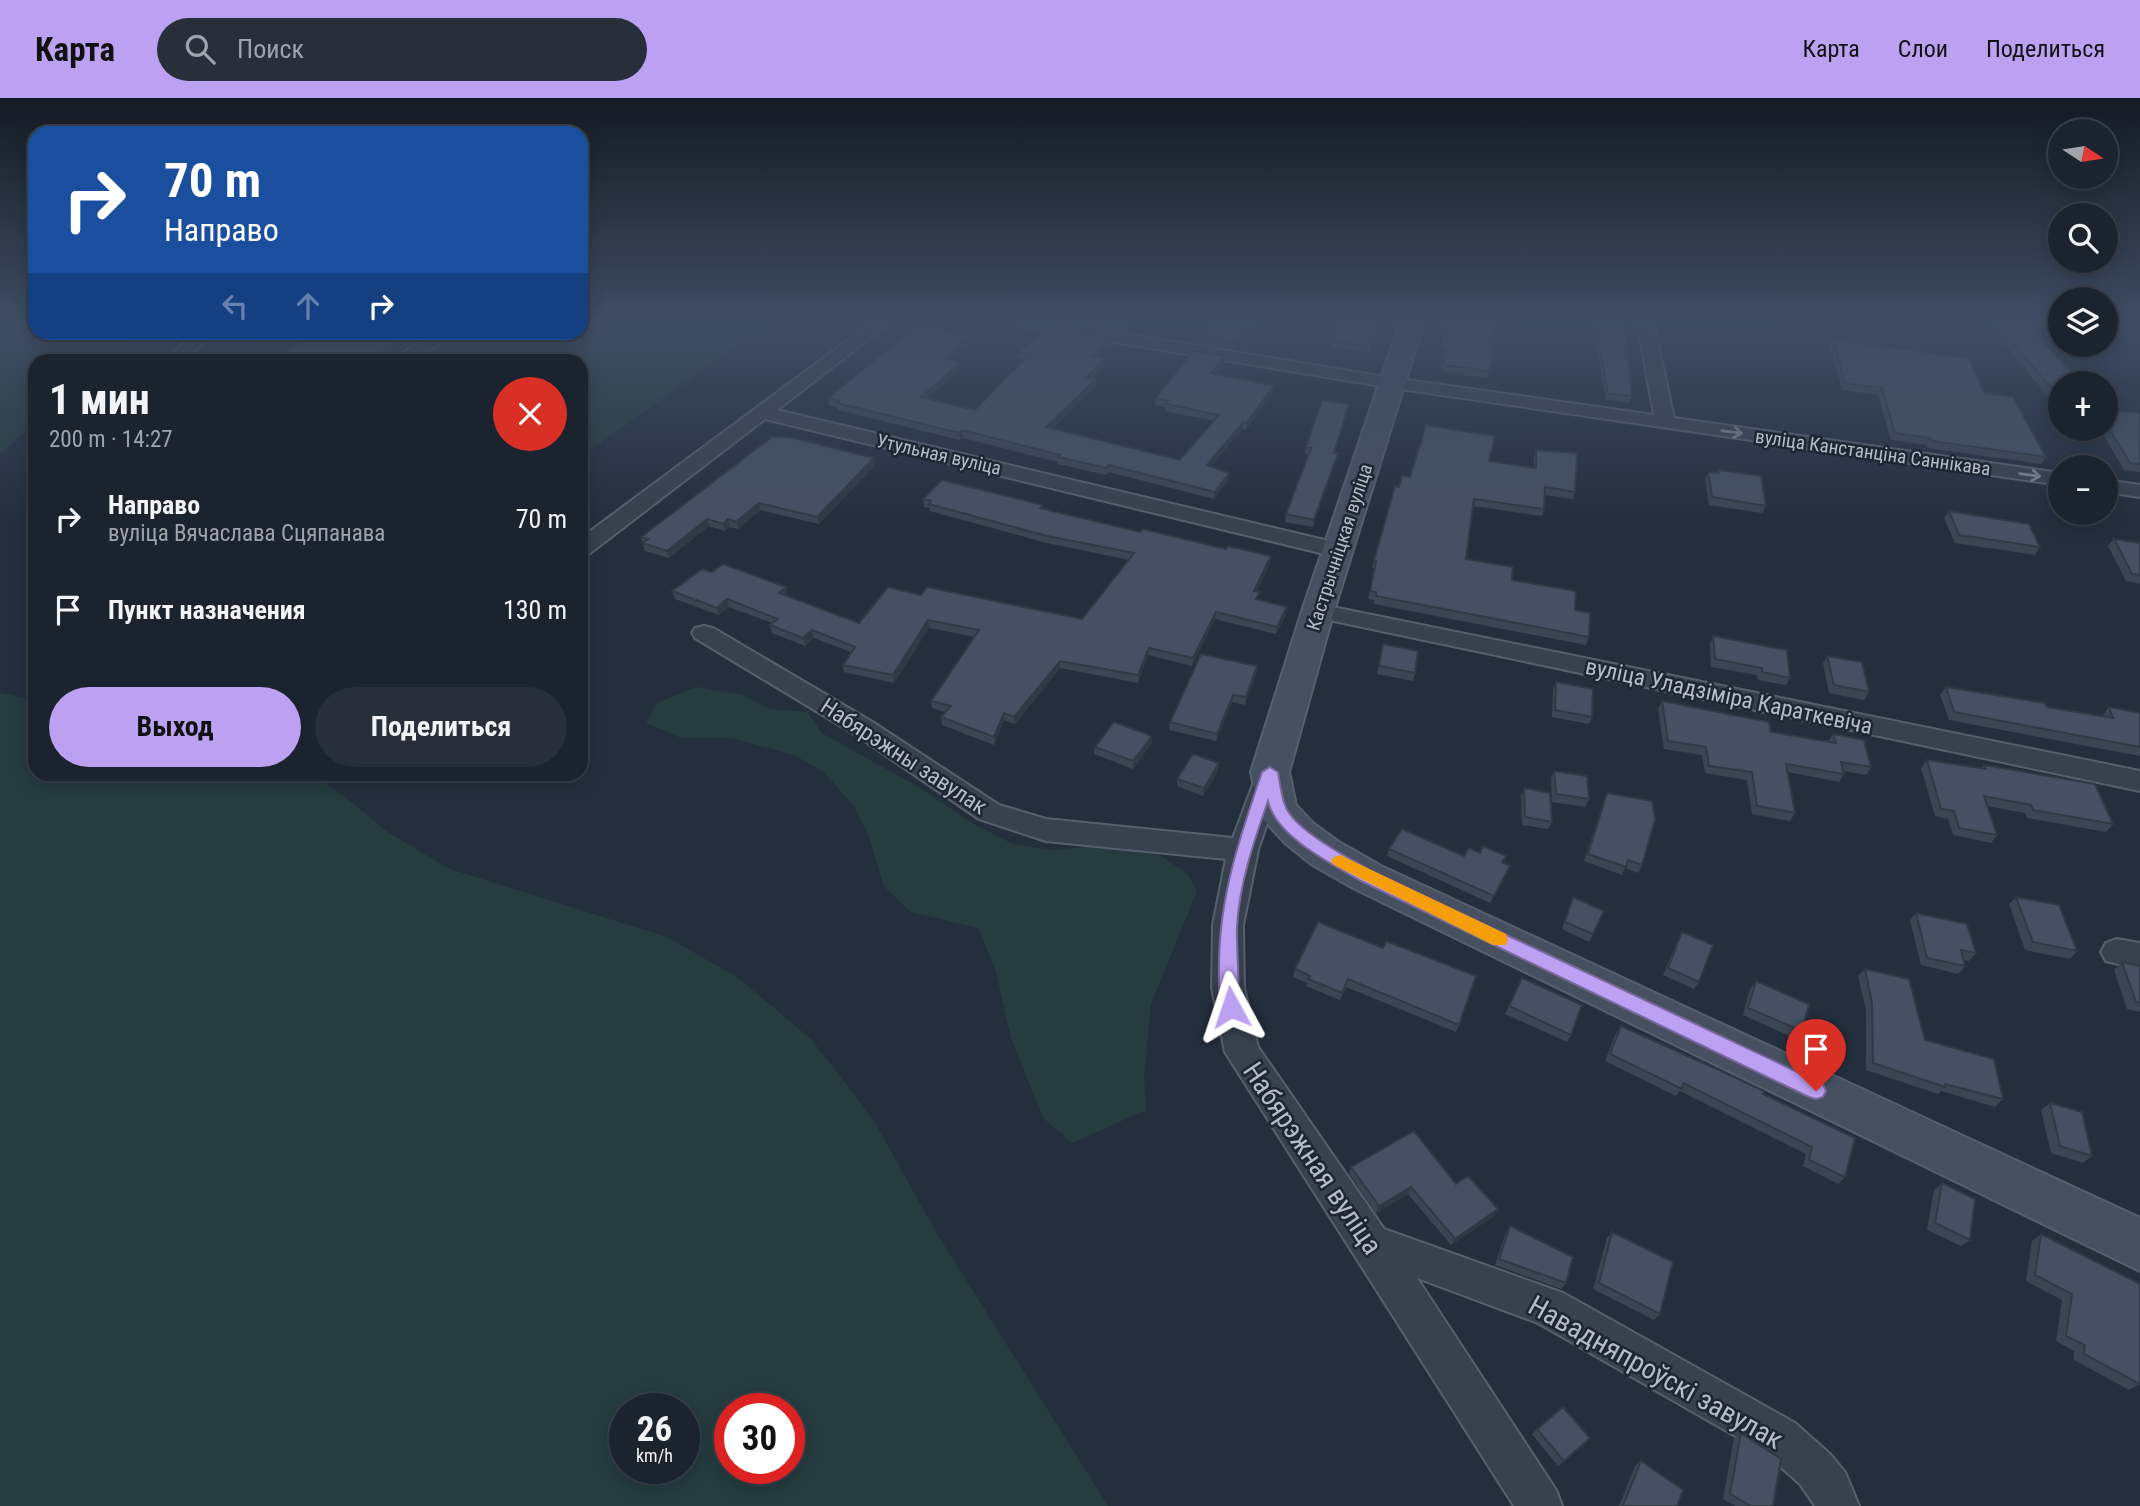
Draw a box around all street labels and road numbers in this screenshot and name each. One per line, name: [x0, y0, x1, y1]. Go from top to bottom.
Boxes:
street label: вуліца Канстанціна Саннікава: [1754, 425, 1992, 480]
street label: Утульная вуліца: [874, 429, 1004, 480]
street label: Кастрычніцкая вуліца: [1302, 461, 1377, 633]
street label: вуліца Уладзіміра Караткевіча: [1583, 653, 1875, 740]
street label: Набярэжны завулак: [815, 693, 992, 820]
street label: Набярэжная вуліца: [1236, 1056, 1389, 1261]
street label: Навадняпроўскі завулак: [1523, 1289, 1789, 1456]

